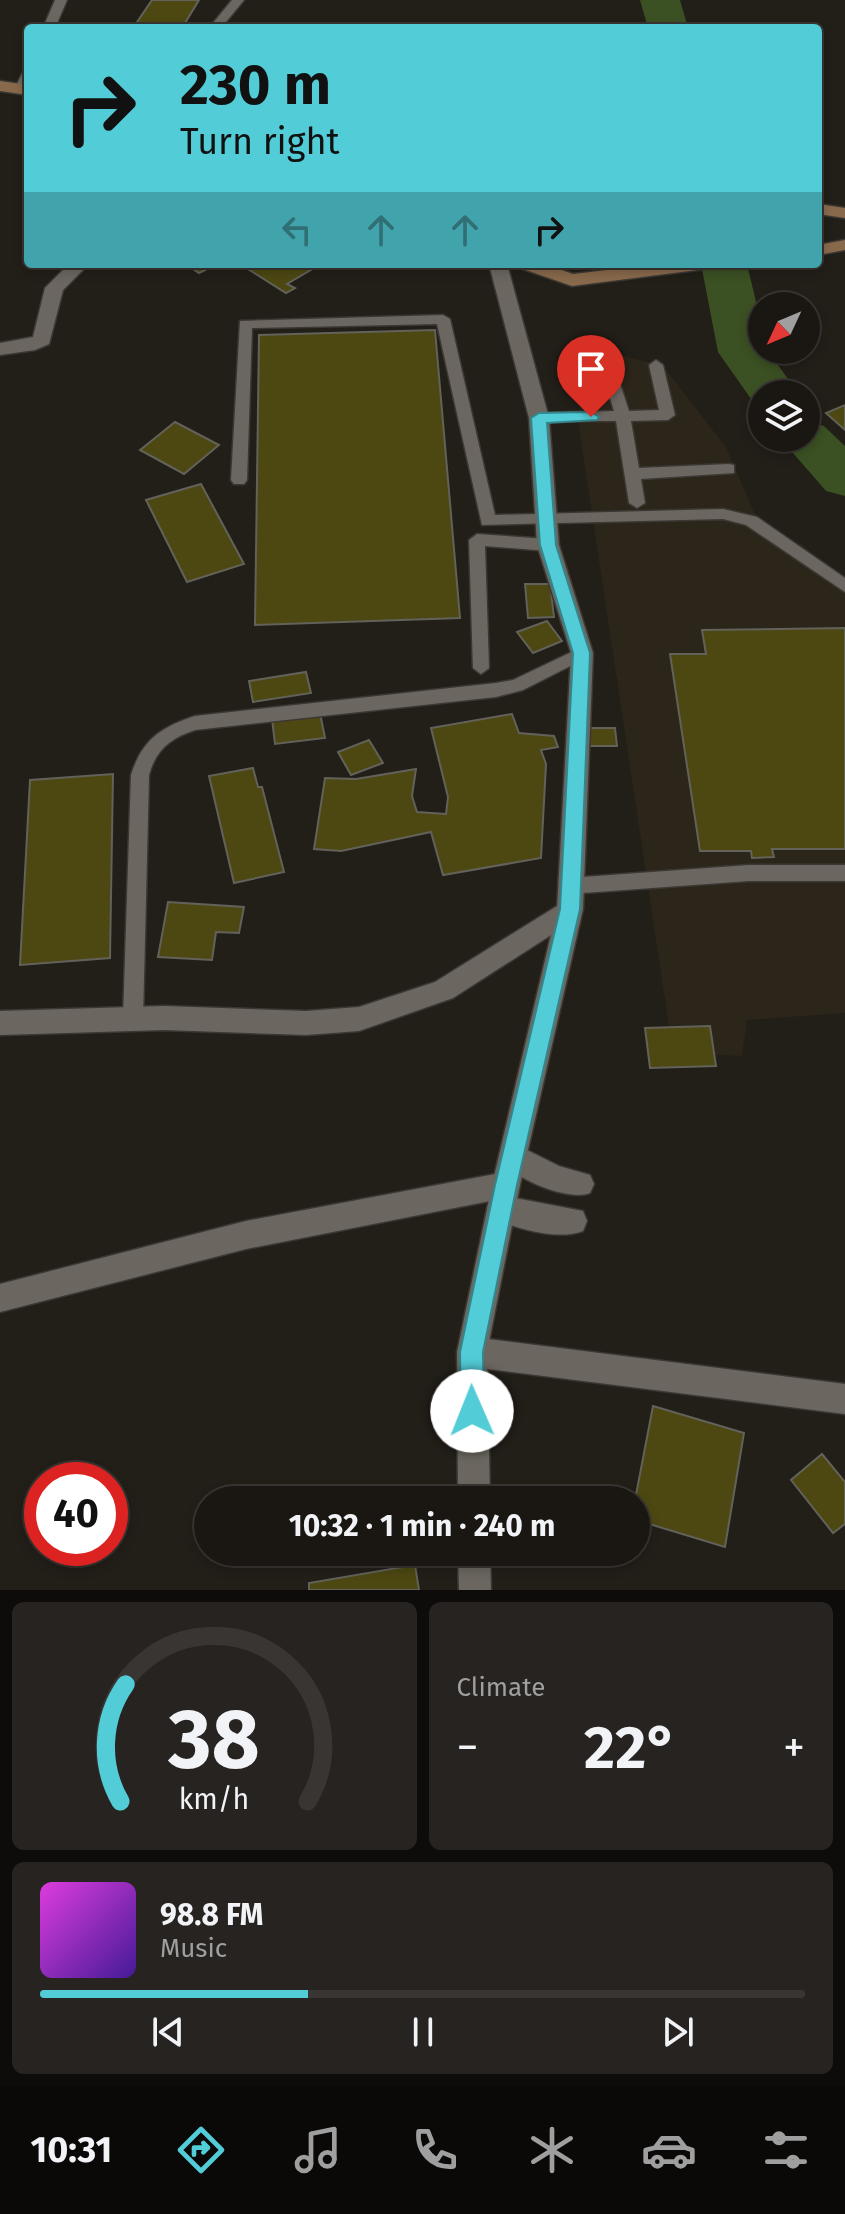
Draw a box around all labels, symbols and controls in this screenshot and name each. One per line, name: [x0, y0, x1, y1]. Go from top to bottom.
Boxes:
text: 230 m: [180, 52, 331, 119]
icon: right: [48, 56, 152, 160]
text: Turn right: [180, 120, 340, 164]
icon: left: [275, 208, 319, 252]
icon: ahead: [359, 208, 403, 252]
icon: ahead: [443, 208, 487, 252]
icon: right: [527, 208, 571, 252]
north arrow: [748, 292, 820, 364]
map controls: [748, 292, 820, 452]
pin: [557, 335, 625, 417]
icon: arrive: [569, 347, 613, 391]
button: layers: [748, 380, 820, 452]
position arrow: [430, 1369, 514, 1453]
speed limit sign: 40: [24, 1462, 128, 1566]
text: 10:32 · 1 min · 240 m: [289, 1508, 555, 1544]
text: Climate: [457, 1672, 545, 1703]
text: 38: [167, 1690, 260, 1790]
text: 22°: [584, 1712, 677, 1784]
text: −: [457, 1721, 479, 1774]
text: +: [783, 1721, 805, 1774]
text: km/h: [179, 1782, 250, 1817]
text: 98.8 FM: [160, 1897, 263, 1933]
text: Music: [160, 1933, 227, 1964]
icon: previous: [146, 2010, 190, 2054]
icon: pause: [401, 2010, 445, 2054]
icon: next: [656, 2010, 700, 2054]
icon: directions: [173, 2122, 229, 2178]
icon: music: [290, 2122, 346, 2178]
icon: phone: [407, 2122, 463, 2178]
icon: climate: [524, 2122, 580, 2178]
icon: car: [641, 2122, 697, 2178]
icon: filters: [758, 2122, 814, 2178]
text: 10:31: [31, 2128, 112, 2172]

